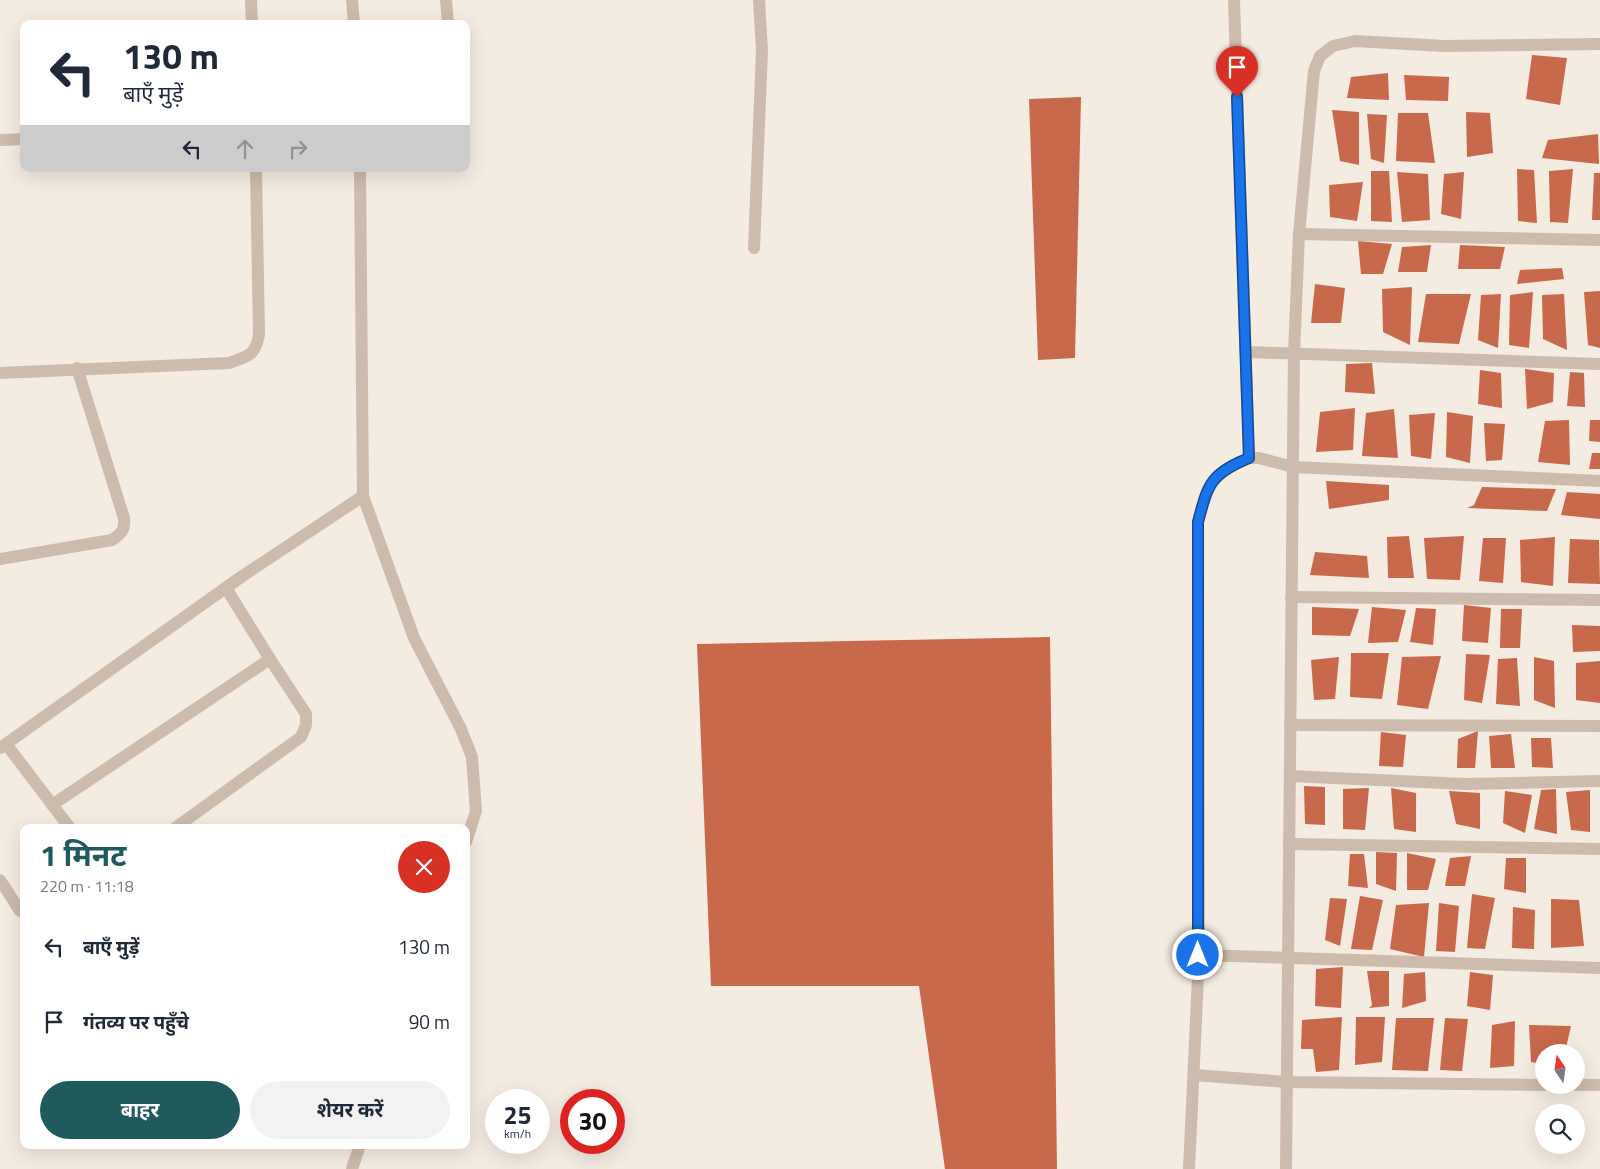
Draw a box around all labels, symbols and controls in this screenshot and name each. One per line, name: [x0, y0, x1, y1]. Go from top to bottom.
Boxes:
text: 130 m: [123, 29, 219, 83]
icon: left: [40, 40, 105, 105]
pin: [1216, 46, 1258, 97]
icon: arrive: [1223, 53, 1251, 81]
text: बाएँ मुड़ें: [123, 77, 183, 111]
icon: left: [178, 135, 206, 163]
icon: ahead: [231, 135, 259, 163]
icon: right: [284, 135, 312, 163]
text: 1 मिनट: [40, 832, 126, 878]
button: close: [398, 841, 450, 893]
text: 220 m · 11:18: [40, 874, 134, 898]
position arrow: [1171, 928, 1223, 980]
text: बाएँ मुड़ें: [83, 932, 139, 961]
text: 130 m: [398, 932, 450, 961]
icon: left: [40, 933, 68, 961]
text: गंतव्य पर पहुँचे: [83, 1007, 189, 1036]
text: 90 m: [409, 1007, 450, 1036]
icon: arrive: [40, 1008, 68, 1036]
north arrow: [1535, 1044, 1585, 1094]
map controls: [1535, 1044, 1585, 1154]
button: बाहर: [40, 1081, 240, 1139]
button: शेयर करें: [250, 1081, 450, 1139]
speed limit sign: 30: [560, 1089, 625, 1154]
text: 25: [503, 1096, 532, 1134]
button: search: [1535, 1104, 1585, 1154]
text: km/h: [504, 1124, 531, 1143]

